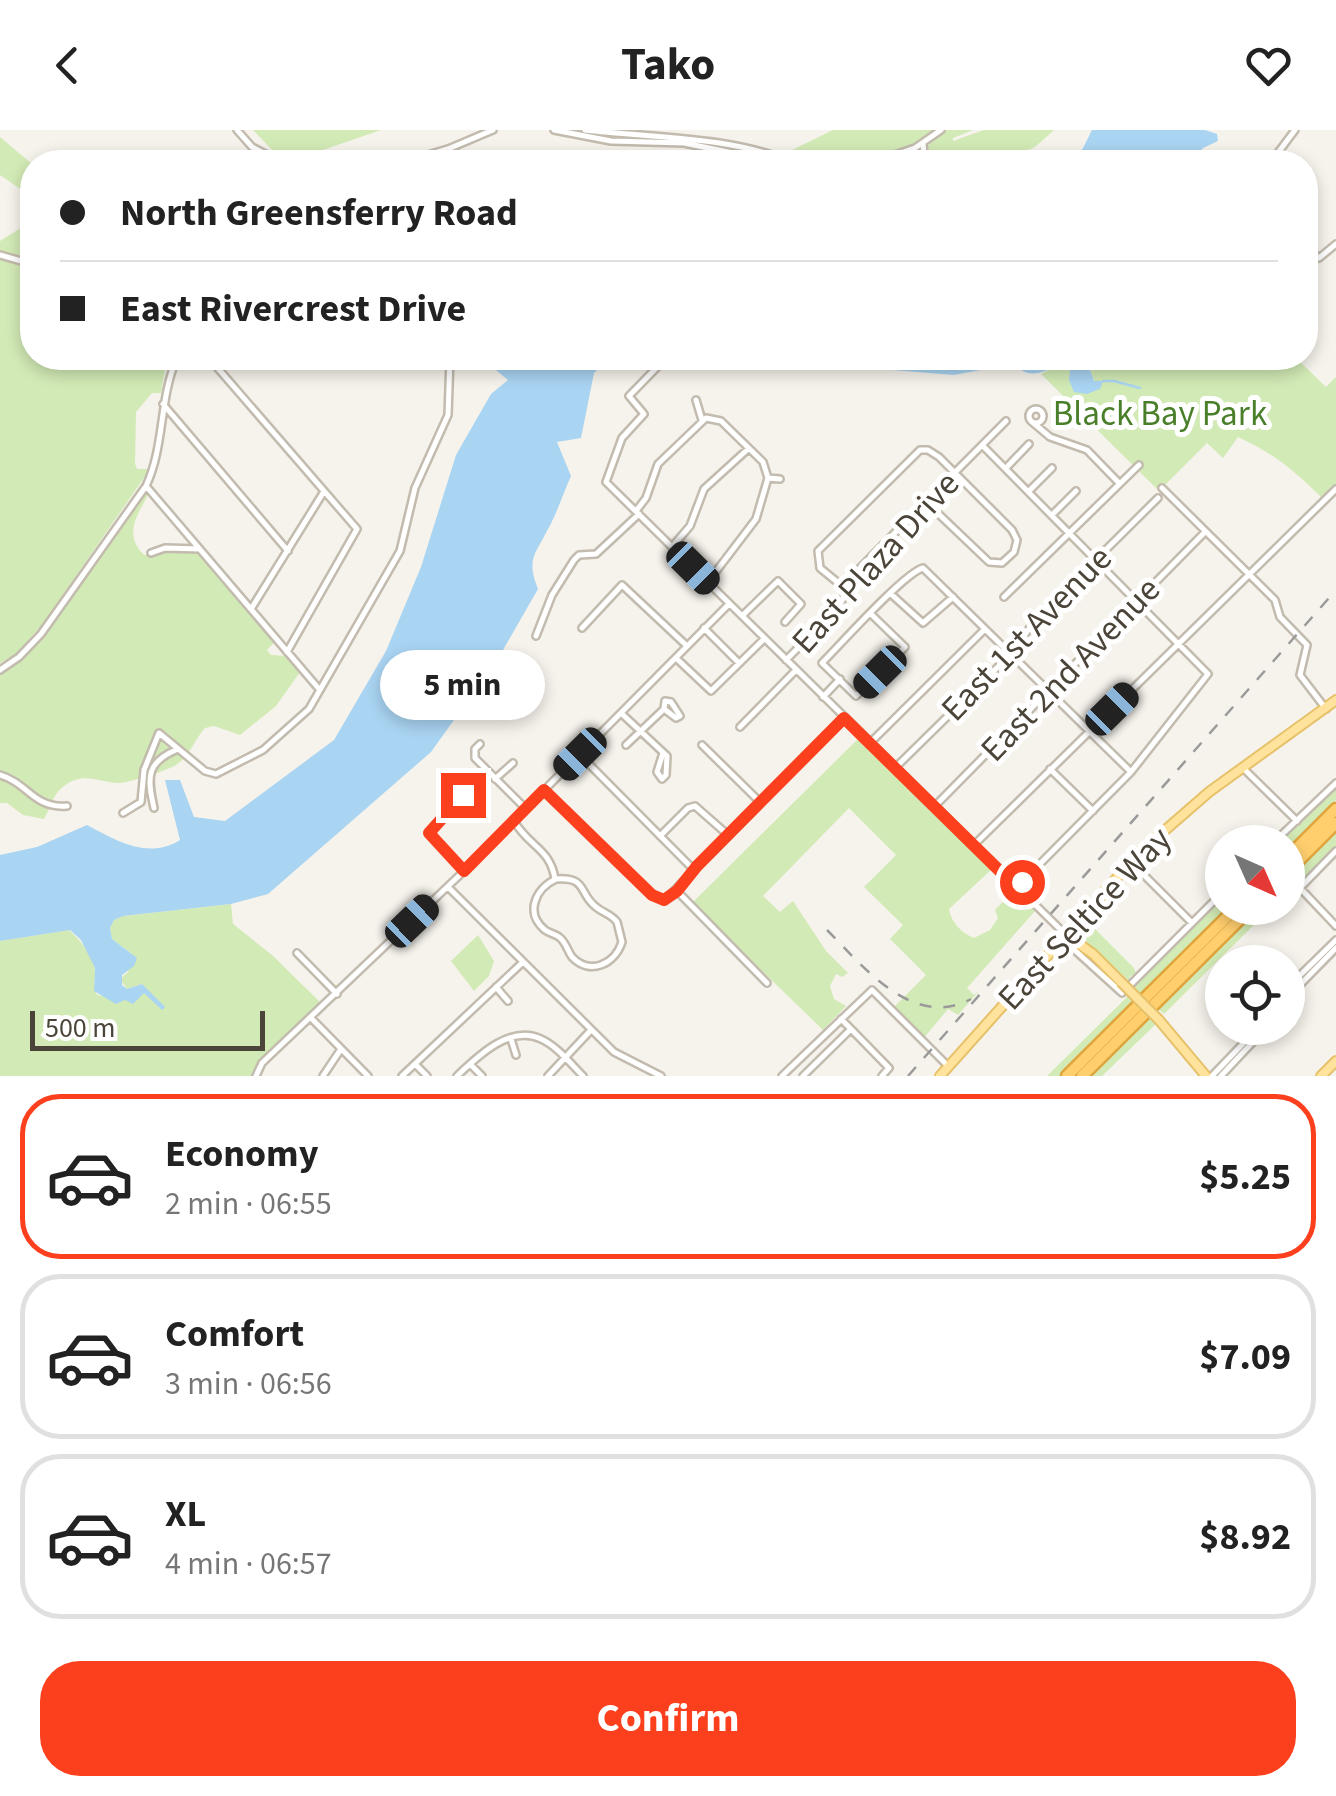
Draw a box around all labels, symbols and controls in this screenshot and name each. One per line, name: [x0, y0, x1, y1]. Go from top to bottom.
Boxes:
text: Tako: [621, 33, 715, 97]
icon: back: [40, 38, 95, 93]
icon: heart: [1241, 38, 1296, 93]
text: North Greensferry Road: [120, 186, 518, 240]
text: East Rivercrest Drive: [120, 282, 466, 336]
park label: Black Bay Park: [1053, 389, 1268, 439]
street label: East Plaza Drive: [780, 461, 971, 665]
street label: East 1st Avenue: [930, 535, 1124, 733]
car: [661, 536, 725, 600]
street label: East 2nd Avenue: [969, 566, 1172, 773]
car: [848, 640, 912, 704]
callout: 5 min: [380, 650, 546, 720]
text: 5 min: [424, 662, 501, 708]
car: [1080, 677, 1144, 741]
car: [548, 722, 612, 786]
route end: [441, 773, 486, 818]
street label: East Seltice Way: [986, 816, 1183, 1022]
north arrow: [1205, 825, 1305, 925]
map controls: [1205, 825, 1305, 1045]
route start: [1000, 860, 1045, 905]
car: [380, 889, 444, 953]
button: locate: [1205, 945, 1305, 1045]
scale bar: [30, 1006, 265, 1050]
text: 500 m: [45, 1008, 116, 1048]
text: Economy: [165, 1127, 318, 1181]
icon: car: [45, 1132, 135, 1222]
text: $5.25: [1199, 1150, 1291, 1204]
text: 2 min · 06:55: [165, 1181, 332, 1227]
text: Comfort: [165, 1307, 304, 1361]
icon: car: [45, 1312, 135, 1402]
text: $7.09: [1199, 1330, 1291, 1384]
text: 3 min · 06:56: [165, 1361, 332, 1407]
text: XL: [165, 1487, 206, 1541]
icon: car: [45, 1492, 135, 1582]
text: $8.92: [1199, 1510, 1291, 1564]
text: 4 min · 06:57: [165, 1541, 332, 1587]
button: Confirm: [40, 1661, 1296, 1776]

